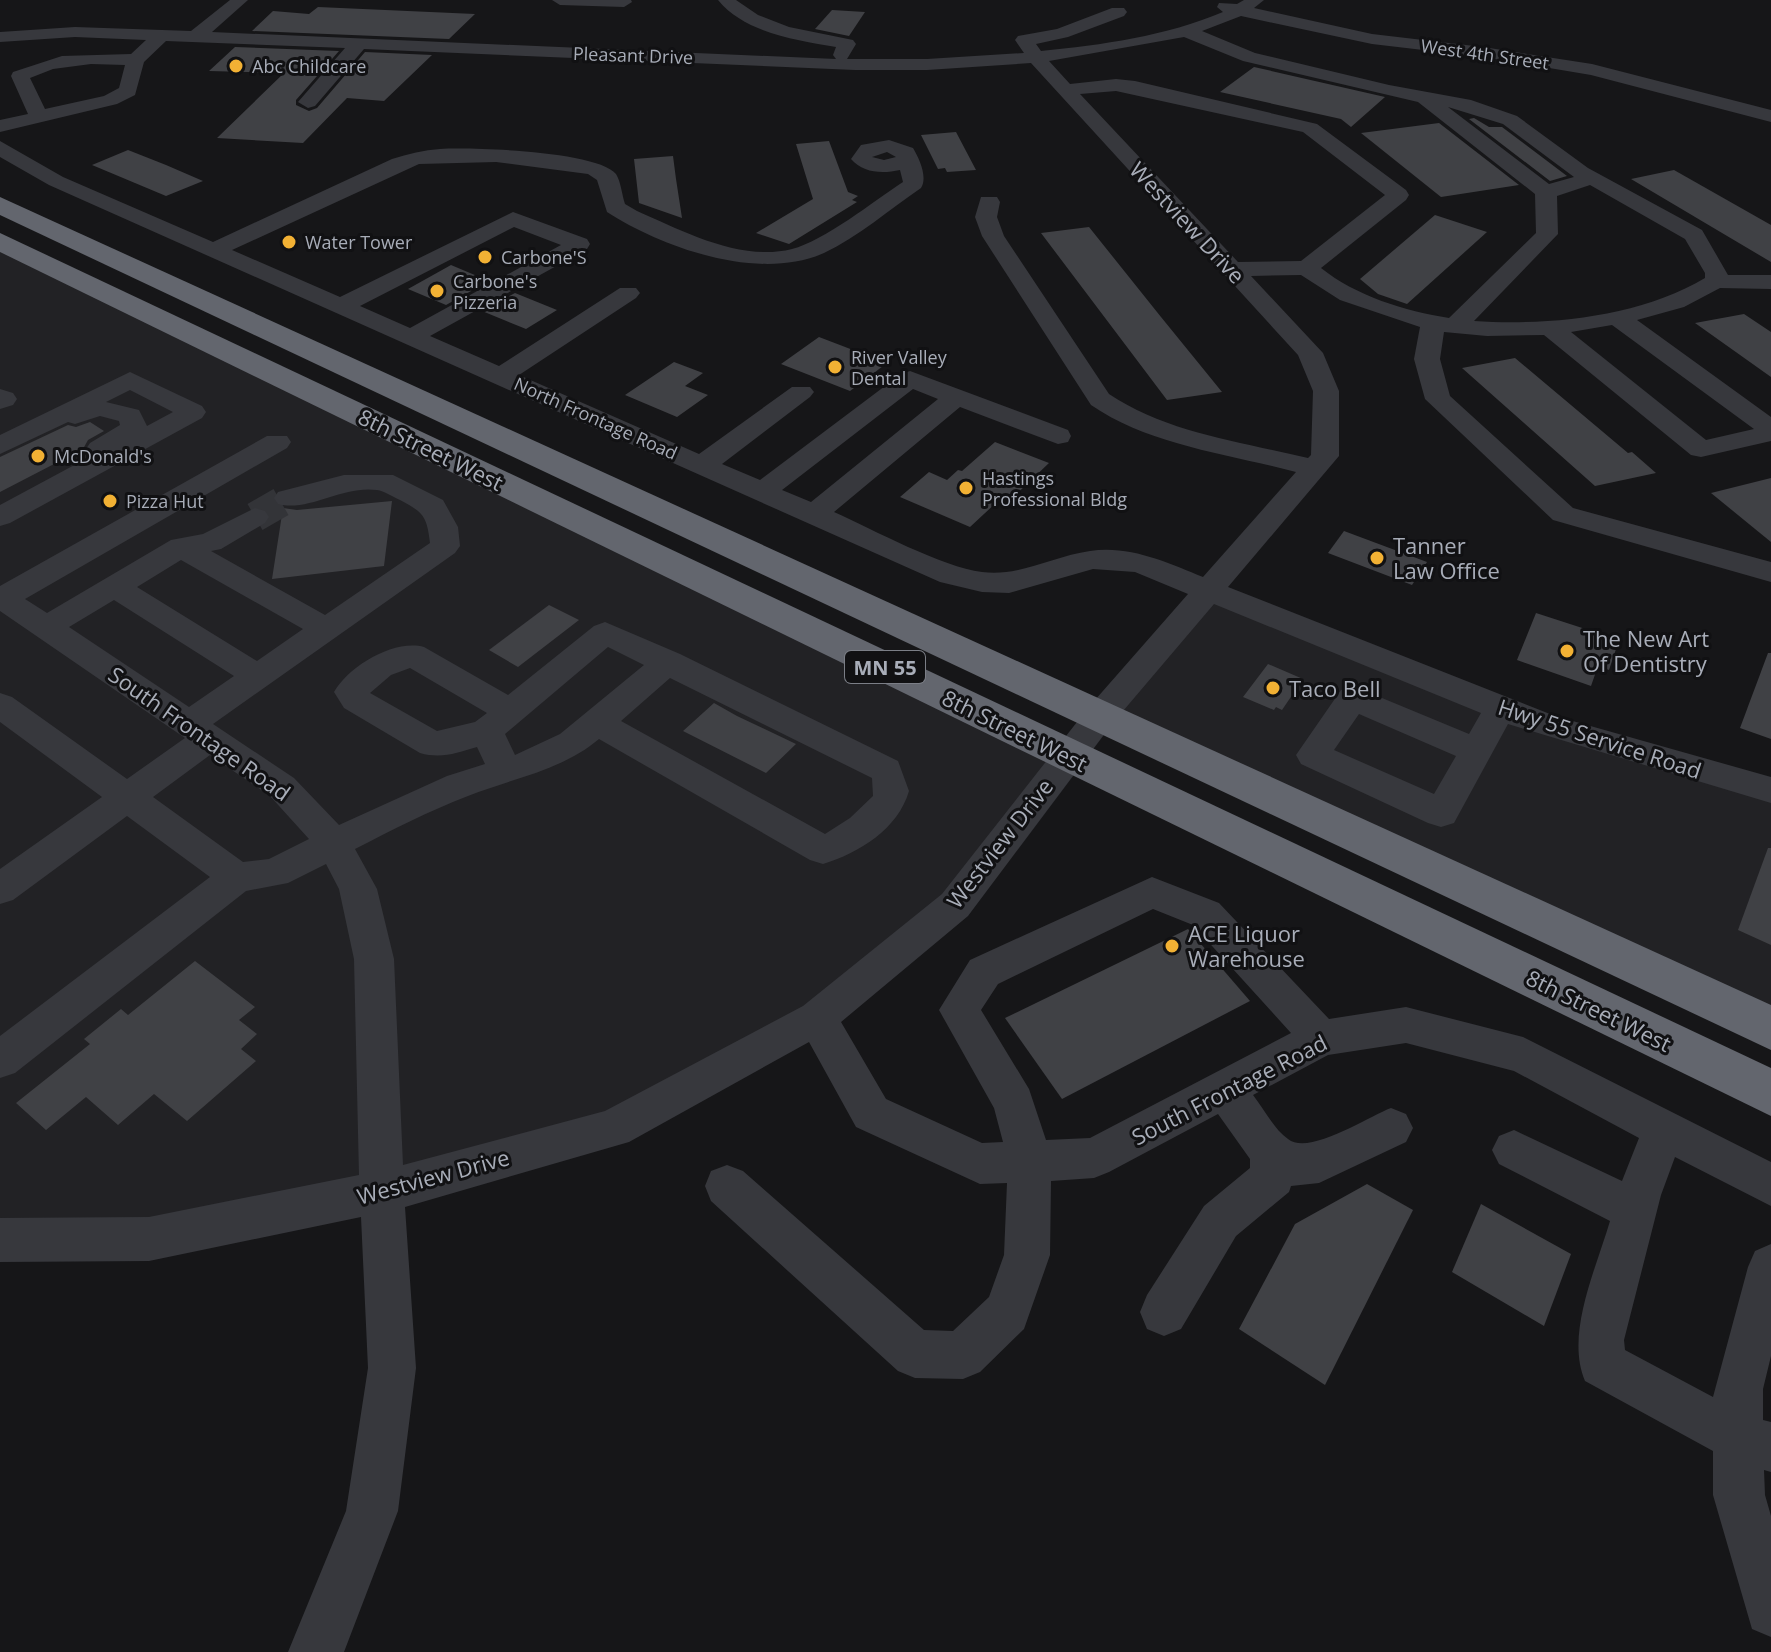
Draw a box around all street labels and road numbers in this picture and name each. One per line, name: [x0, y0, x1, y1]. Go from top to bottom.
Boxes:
street label: West 4th Street: [1419, 33, 1551, 75]
street label: Pleasant Drive: [572, 41, 694, 69]
street label: Westview Drive: [1124, 155, 1252, 289]
street label: North Frontage Road: [511, 371, 681, 465]
street label: 8th Street West: [354, 401, 509, 497]
road number: MN 55: [845, 651, 925, 683]
street label: South Frontage Road: [103, 659, 297, 807]
street label: 8th Street West: [938, 682, 1093, 778]
street label: Hwy 55 Service Road: [1495, 691, 1705, 785]
street label: Westview Drive: [939, 772, 1059, 914]
street label: 8th Street West: [1522, 962, 1677, 1058]
street label: South Frontage Road: [1126, 1027, 1332, 1151]
street label: Westview Drive: [354, 1141, 512, 1211]

